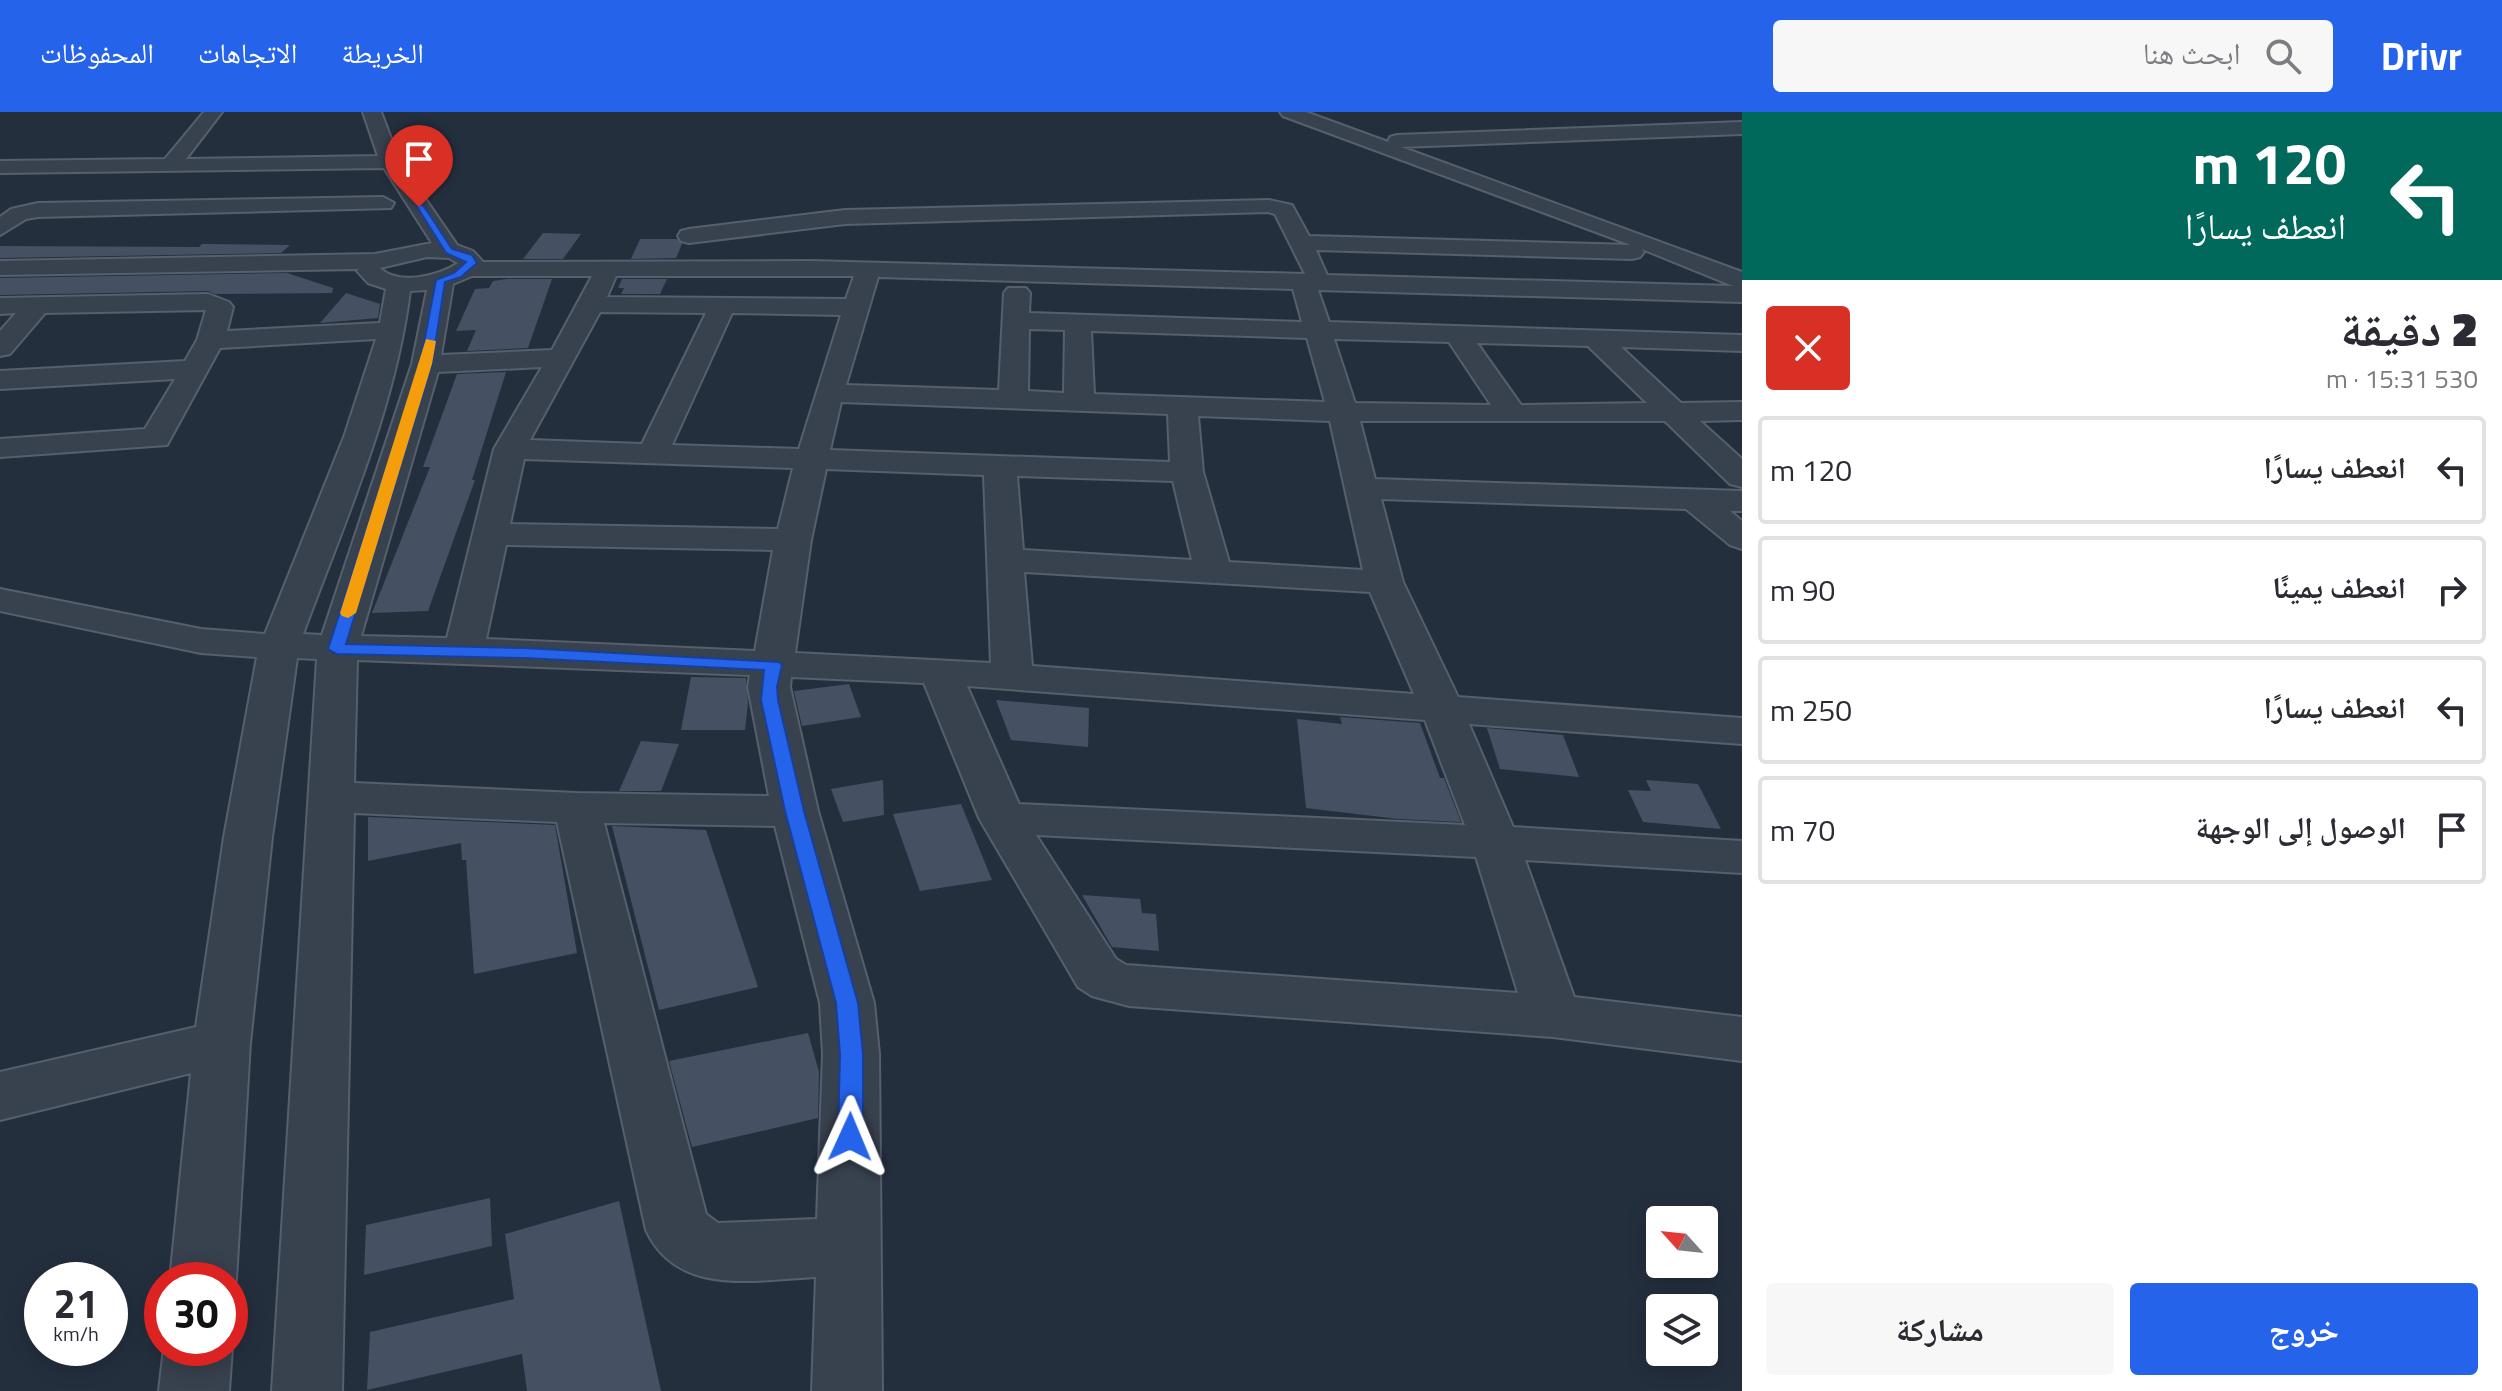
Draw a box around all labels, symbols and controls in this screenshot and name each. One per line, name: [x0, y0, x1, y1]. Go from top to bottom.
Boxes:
search box: [1773, 20, 2333, 92]
text: Drivr: [2381, 27, 2462, 85]
text: ابحث هنا: [2143, 30, 2241, 76]
text: المحفوظات: [40, 31, 154, 74]
text: الاتجاهات: [198, 31, 297, 74]
text: الخريطة: [341, 31, 424, 74]
icon: search: [2261, 34, 2305, 78]
text: 120 m: [2193, 121, 2346, 206]
pin: [385, 125, 453, 207]
icon: arrive: [397, 137, 441, 181]
icon: left: [2374, 144, 2478, 248]
text: انعطف يسارًا: [2185, 198, 2346, 253]
text: 2 دقيقة: [2340, 292, 2478, 365]
button: close: [1766, 306, 1850, 390]
text: 530 m · 15:31: [2326, 359, 2478, 398]
text: انعطف يسارًا: [2263, 444, 2406, 490]
text: 120 m: [1770, 447, 1852, 493]
icon: left: [2430, 448, 2474, 492]
text: انعطف يمينًا: [2272, 564, 2406, 610]
text: 90 m: [1770, 567, 1835, 613]
icon: right: [2430, 568, 2474, 612]
text: انعطف يسارًا: [2263, 684, 2406, 730]
text: 250 m: [1770, 687, 1852, 733]
icon: left: [2430, 688, 2474, 732]
text: الوصول إلى الوجهة: [2196, 804, 2406, 850]
text: 70 m: [1770, 807, 1835, 853]
icon: arrive: [2430, 808, 2474, 852]
position arrow: [808, 1095, 892, 1179]
north arrow: [1646, 1206, 1718, 1278]
map controls: [1646, 1206, 1718, 1366]
speed limit sign: 30: [144, 1262, 248, 1366]
text: 21: [54, 1273, 98, 1334]
button: مشاركة: [1766, 1283, 2114, 1375]
button: خروج: [2130, 1283, 2478, 1375]
button: layers: [1646, 1294, 1718, 1366]
text: km/h: [53, 1318, 99, 1349]

